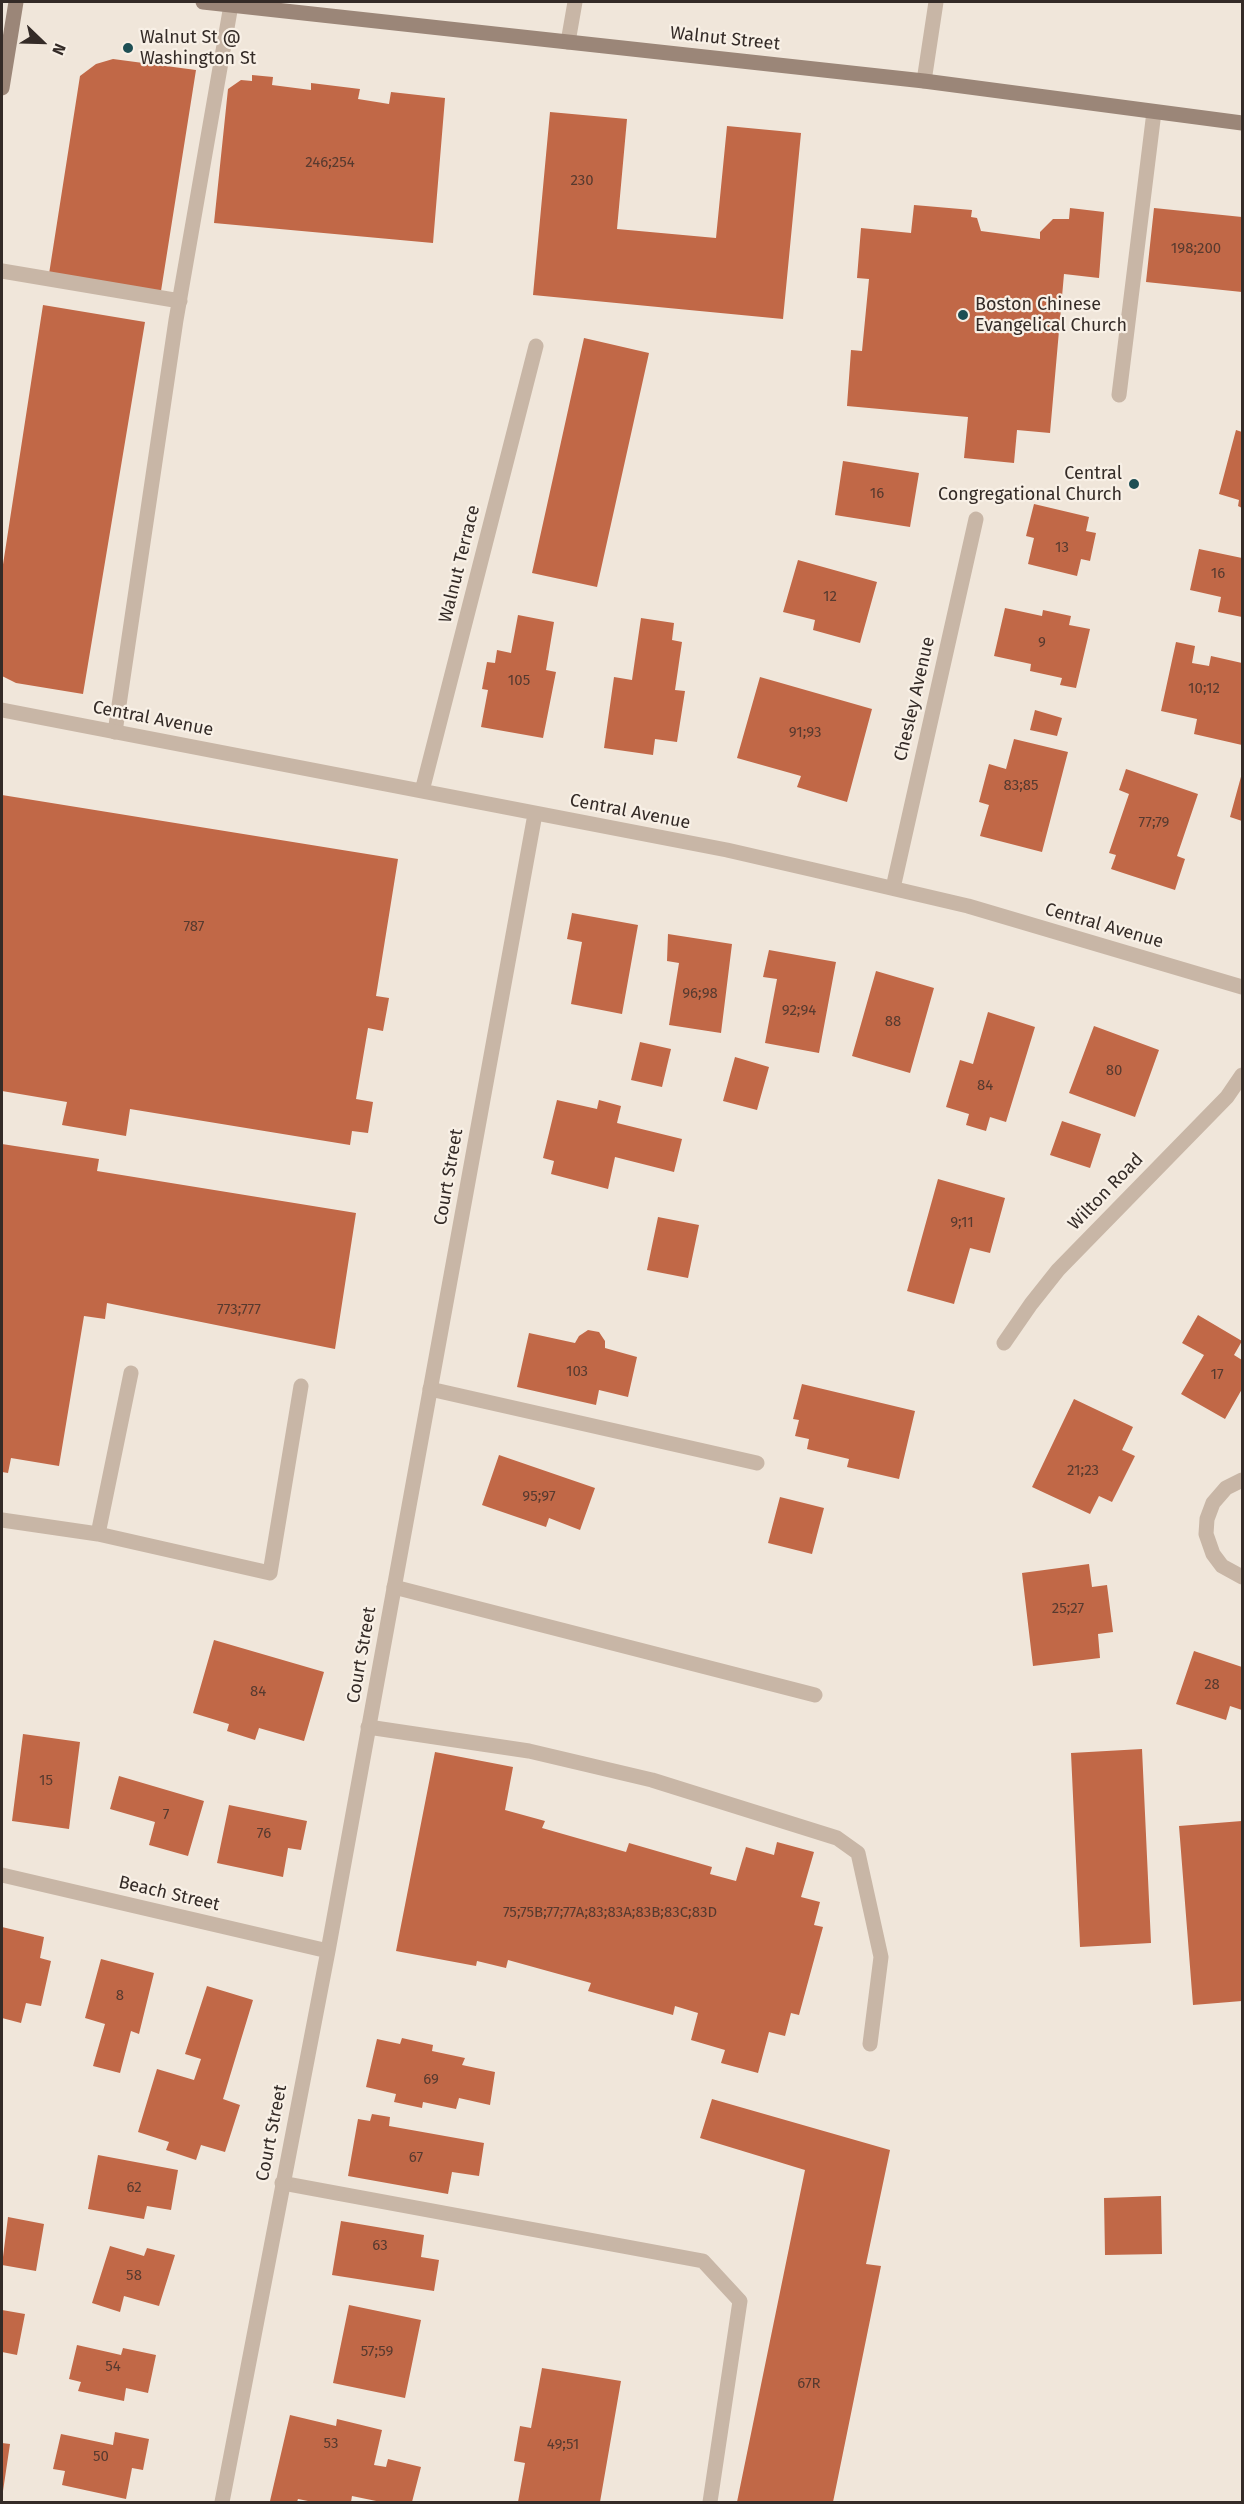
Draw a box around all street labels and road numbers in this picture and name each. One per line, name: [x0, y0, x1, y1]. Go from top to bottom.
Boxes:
street label: Walnut Street: [669, 22, 781, 56]
street label: Walnut Terrace: [435, 503, 485, 625]
street label: Chesley Avenue: [890, 635, 940, 763]
street label: Central Avenue: [91, 697, 215, 741]
street label: Central Avenue: [568, 790, 692, 834]
street label: Central Avenue: [1042, 899, 1166, 953]
street label: Court Street: [430, 1127, 468, 1227]
street label: Wilton Road: [1064, 1149, 1148, 1235]
street label: Court Street: [343, 1605, 381, 1705]
street label: Beach Street: [116, 1872, 222, 1916]
street label: Court Street: [252, 2083, 292, 2183]

